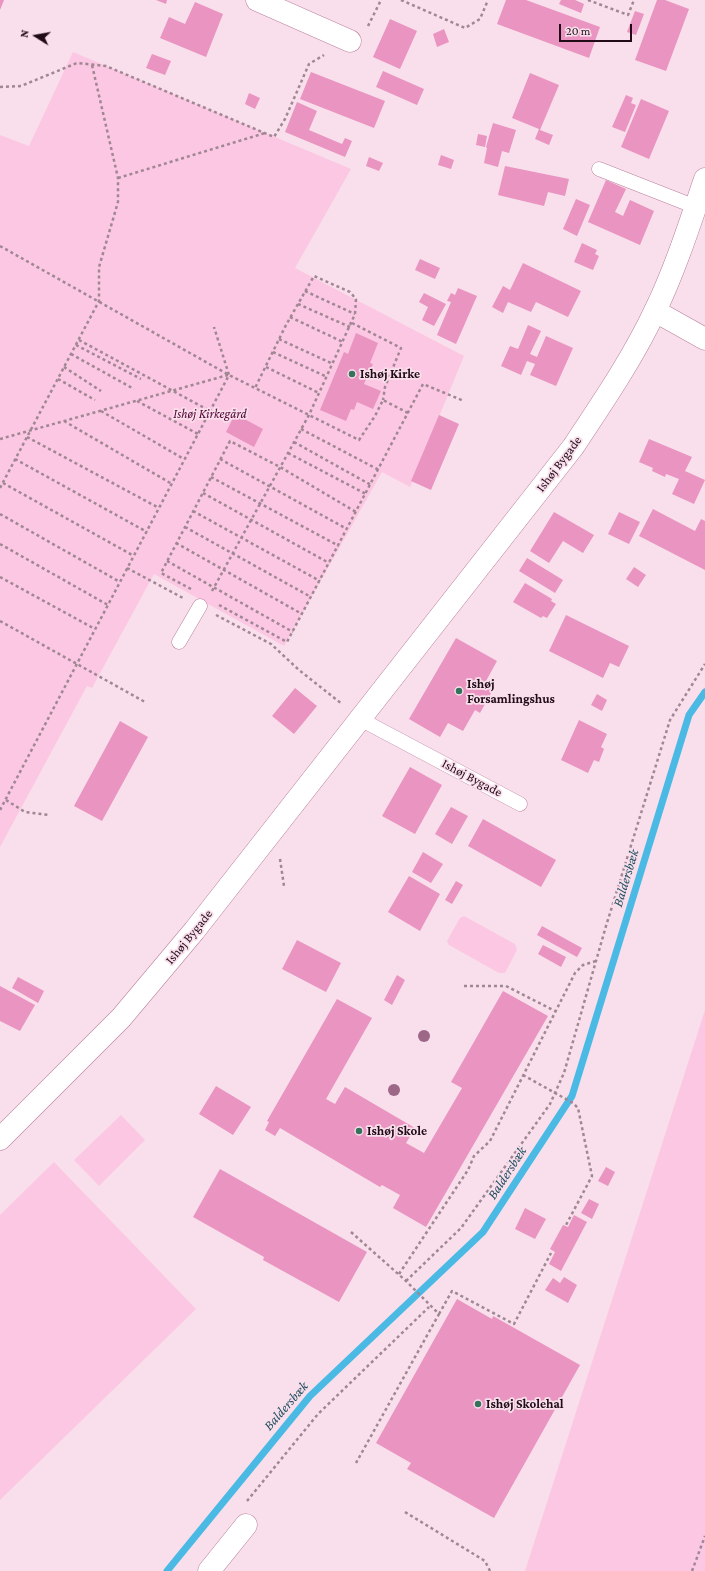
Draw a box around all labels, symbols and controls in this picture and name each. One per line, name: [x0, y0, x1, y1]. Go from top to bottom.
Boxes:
north arrow: [16, 16, 56, 56]
scale bar: [561, 16, 634, 42]
text: 20 m: [566, 24, 590, 38]
text: N: [18, 29, 31, 39]
place label: Ishøj Kirke: [360, 366, 420, 382]
marker: Ishøj Kirke: [347, 369, 357, 379]
park label: Ishøj Kirkegård: [173, 406, 247, 422]
street label: Ishøj Bygade: [533, 433, 585, 495]
place label: Ishøj Forsamlingshus: [467, 676, 555, 707]
marker: Ishøj Forsamlingshus: [454, 686, 464, 696]
street label: Ishøj Bygade: [439, 756, 505, 800]
water label: Baldersbæk: [609, 847, 643, 909]
street label: Ishøj Bygade: [162, 906, 216, 968]
place label: Ishøj Skole: [367, 1123, 427, 1139]
marker: Ishøj Skole: [354, 1126, 364, 1136]
water label: Baldersbæk: [484, 1144, 530, 1202]
water label: Baldersbæk: [260, 1378, 312, 1434]
place label: Ishøj Skolehal: [486, 1396, 564, 1412]
marker: Ishøj Skolehal: [473, 1399, 483, 1409]

